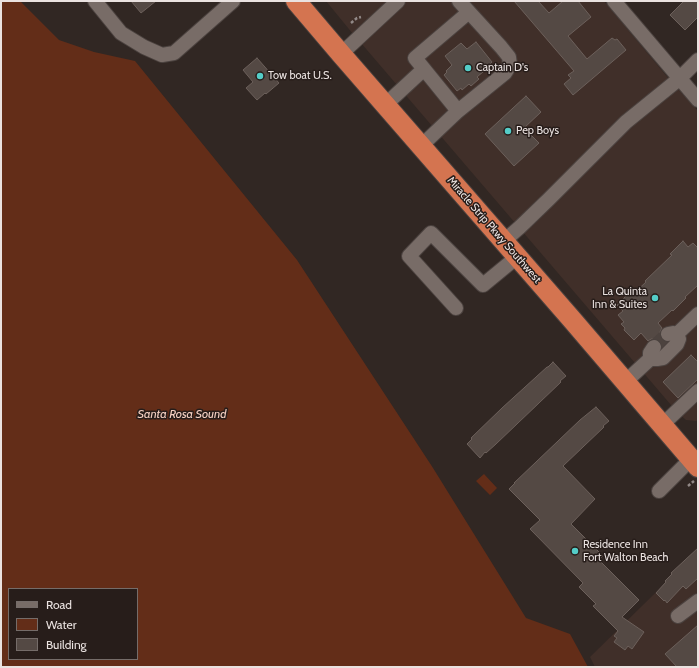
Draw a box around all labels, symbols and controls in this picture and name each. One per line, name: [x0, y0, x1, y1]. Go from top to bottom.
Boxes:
place label: Captain D's: [476, 61, 528, 75]
marker: Captain D's: [463, 63, 473, 73]
place label: Tow boat U.S.: [268, 69, 332, 83]
marker: Tow boat U.S.: [255, 71, 265, 81]
place label: Pep Boys: [516, 124, 559, 138]
marker: Pep Boys: [503, 126, 513, 136]
street label: Miracle Strip Pkwy Southwest: [444, 174, 544, 286]
place label: La Quinta Inn & Suites: [592, 285, 647, 311]
marker: La Quinta Inn & Suites: [650, 293, 660, 303]
water label: Santa Rosa Sound: [138, 407, 226, 421]
place label: Residence Inn Fort Walton Beach: [583, 538, 669, 564]
marker: Residence Inn Fort Walton Beach: [570, 546, 580, 556]
legend: [8, 588, 138, 660]
text: Road: [46, 597, 72, 612]
text: Water: [46, 617, 76, 632]
text: Building: [46, 637, 87, 652]

